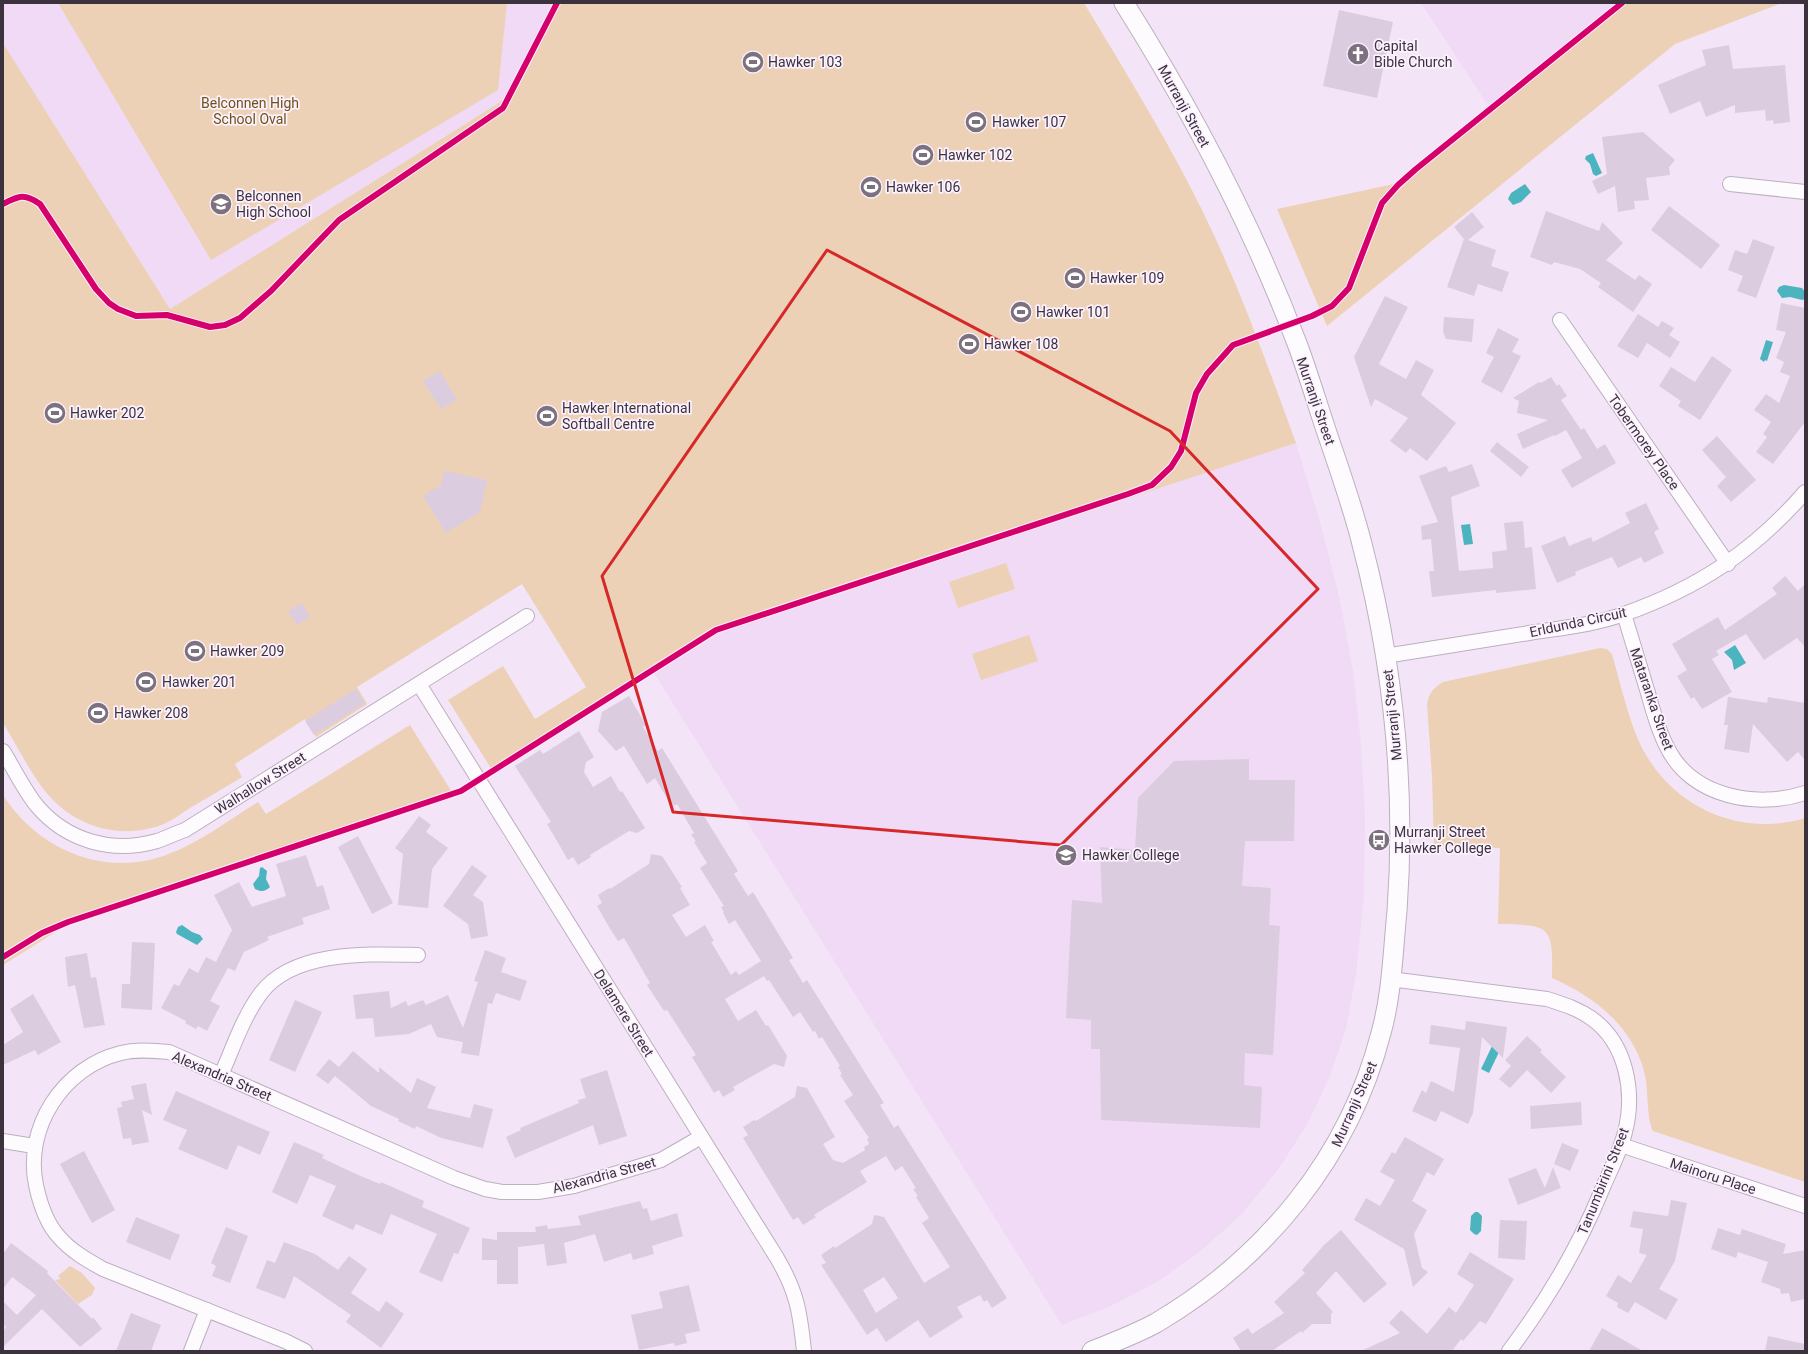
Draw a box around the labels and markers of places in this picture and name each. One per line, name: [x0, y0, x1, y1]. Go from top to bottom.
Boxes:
place label: Capital Bible Church: [1374, 38, 1452, 70]
church icon: Capital Bible Church: [1345, 41, 1371, 67]
sports icon: Hawker 103: [740, 49, 766, 75]
place label: Hawker 103: [768, 54, 842, 70]
sports icon: Hawker 107: [963, 109, 989, 135]
place label: Hawker 107: [992, 114, 1066, 130]
sports icon: Hawker 102: [910, 142, 936, 168]
place label: Hawker 102: [938, 147, 1012, 163]
sports icon: Hawker 106: [858, 174, 884, 200]
place label: Hawker 106: [886, 179, 960, 195]
place label: Belconnen High School: [236, 188, 311, 220]
school or university icon: Belconnen High School: [208, 191, 234, 217]
sports icon: Hawker 109: [1062, 265, 1088, 291]
place label: Hawker 109: [1090, 270, 1164, 286]
sports icon: Hawker 101: [1008, 299, 1034, 325]
place label: Hawker 101: [1036, 304, 1110, 320]
sports icon: Hawker 108: [956, 331, 982, 357]
place label: Hawker 108: [984, 336, 1058, 352]
sports icon: Hawker 202: [42, 400, 68, 426]
place label: Hawker International Softball Centre: [562, 400, 691, 432]
sports icon: Hawker International Softball Centre: [534, 403, 560, 429]
place label: Hawker 202: [70, 405, 144, 421]
sports icon: Hawker 209: [182, 638, 208, 664]
place label: Hawker 209: [210, 643, 284, 659]
sports icon: Hawker 201: [133, 669, 159, 695]
place label: Hawker 201: [162, 674, 236, 690]
sports icon: Hawker 208: [85, 700, 111, 726]
place label: Hawker 208: [114, 705, 188, 721]
place label: Murranji Street Hawker College: [1394, 824, 1491, 856]
bus stop icon: Murranji Street Hawker College: [1366, 827, 1392, 853]
school or university icon: Hawker College: [1053, 842, 1079, 868]
place label: Hawker College: [1082, 847, 1179, 863]

